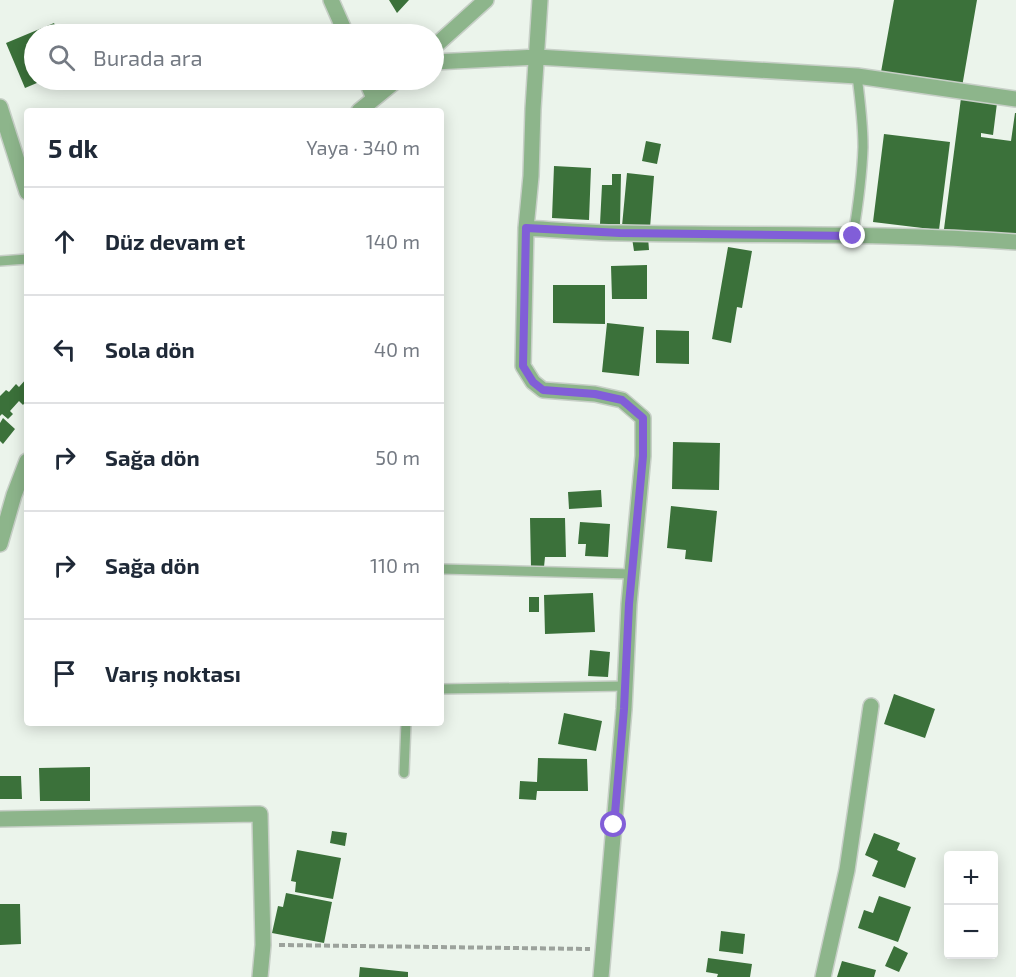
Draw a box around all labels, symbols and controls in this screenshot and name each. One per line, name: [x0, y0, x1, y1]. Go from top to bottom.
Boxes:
search box: [24, 24, 444, 90]
icon: search: [45, 41, 78, 74]
text: Burada ara: [93, 44, 203, 70]
text: 5 dk: [48, 132, 98, 163]
text: Yaya · 340 m: [306, 135, 420, 159]
route end: [839, 222, 865, 248]
icon: ahead: [48, 225, 81, 258]
text: Düz devam et: [105, 228, 245, 254]
text: 140 m: [366, 229, 420, 253]
icon: left: [48, 333, 81, 366]
text: Sola dön: [105, 336, 195, 362]
text: 40 m: [374, 337, 420, 361]
icon: right: [48, 441, 81, 474]
text: Sağa dön: [105, 444, 200, 470]
text: 50 m: [375, 445, 420, 469]
icon: right: [48, 549, 81, 582]
text: Sağa dön: [105, 552, 200, 578]
text: 110 m: [370, 553, 420, 577]
icon: arrive: [48, 657, 81, 690]
text: Varış noktası: [105, 660, 241, 686]
route start: [600, 811, 626, 837]
map controls: [944, 851, 998, 959]
button: +: [944, 851, 998, 905]
button: −: [944, 905, 998, 959]

